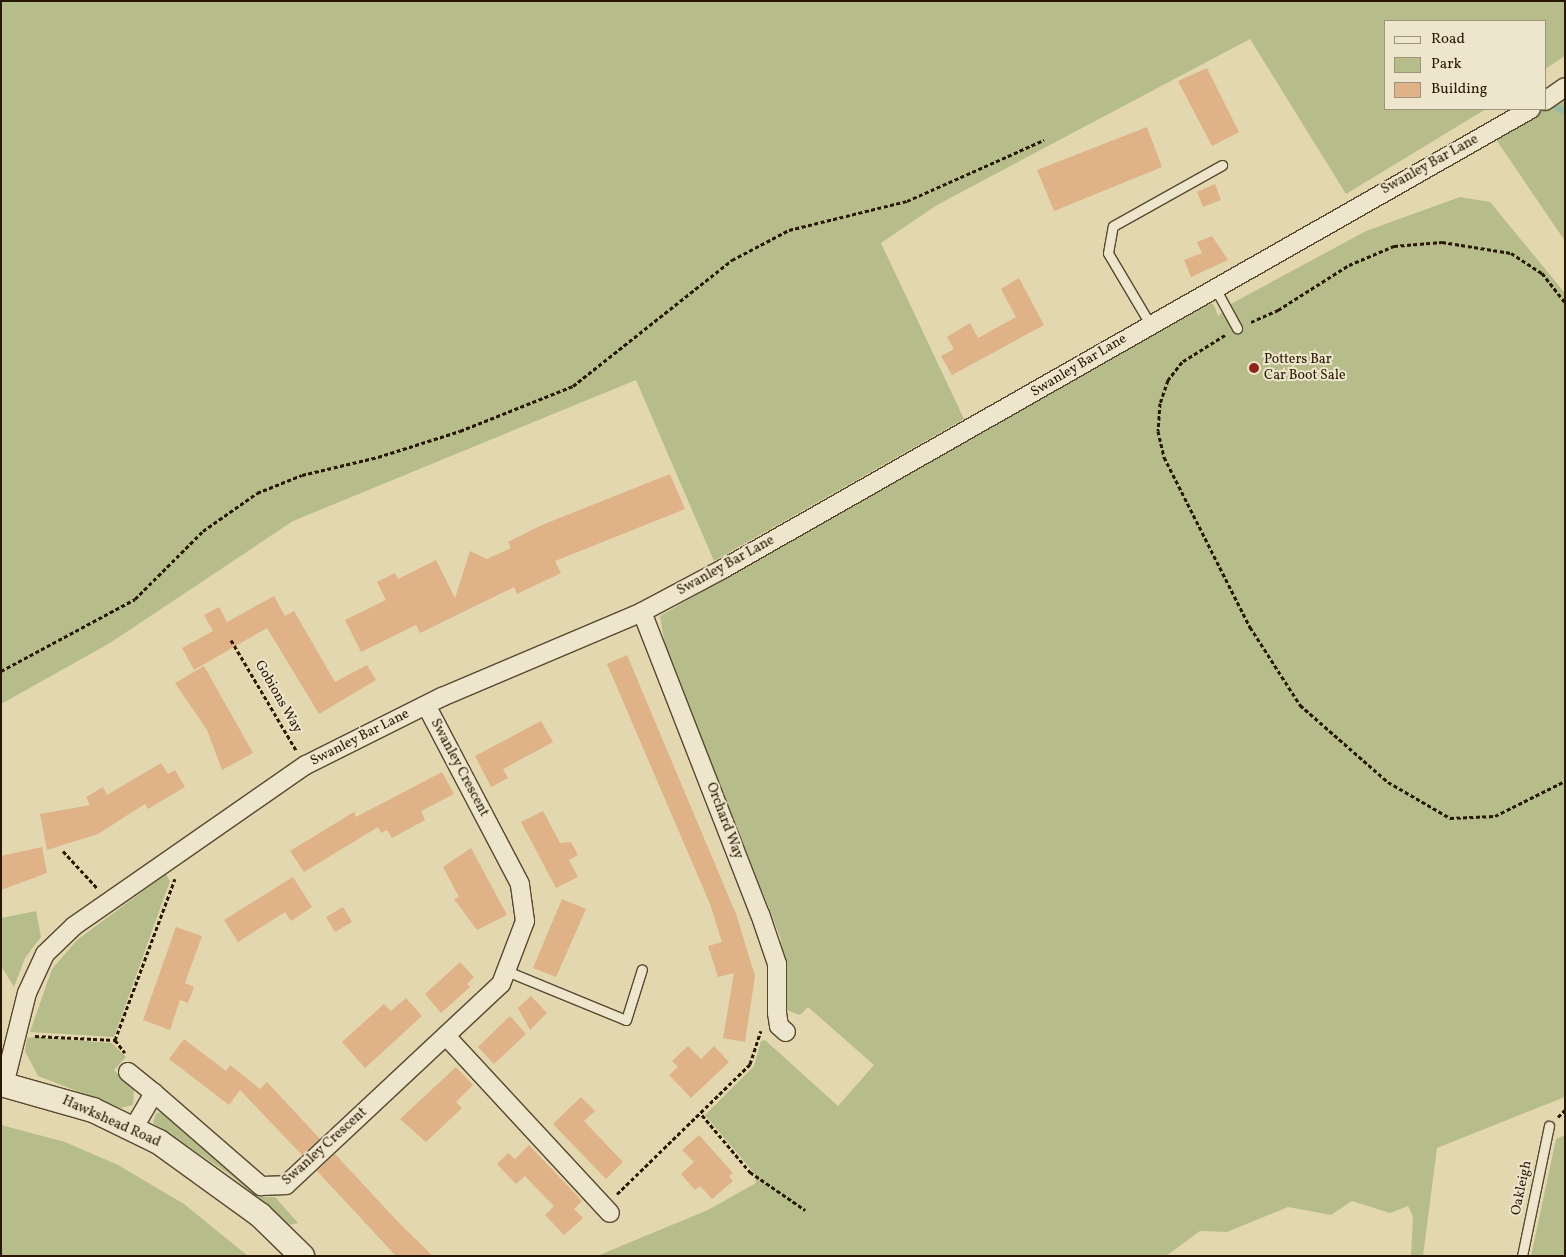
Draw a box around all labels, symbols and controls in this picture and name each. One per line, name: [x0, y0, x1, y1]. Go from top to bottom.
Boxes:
legend: [1384, 20, 1546, 110]
text: Road: [1431, 29, 1465, 50]
text: Park: [1431, 54, 1462, 75]
text: Building: [1431, 79, 1487, 100]
street label: Swanley Bar Lane: [1378, 131, 1482, 199]
street label: Swanley Bar Lane: [1028, 331, 1130, 401]
place label: Potters Bar Car Boot Sale: [1264, 352, 1346, 384]
marker: Potters Bar Car Boot Sale: [1248, 362, 1260, 374]
street label: Swanley Bar Lane: [674, 532, 778, 600]
street label: Gobions Way: [250, 658, 306, 736]
street label: Swanley Bar Lane: [308, 706, 412, 770]
street label: Swanley Crescent: [426, 716, 492, 820]
street label: Orchard Way: [702, 780, 746, 862]
street label: Hawkshead Road: [59, 1093, 163, 1151]
street label: Swanley Crescent: [279, 1104, 371, 1190]
street label: Oakleigh: [1508, 1159, 1536, 1217]

